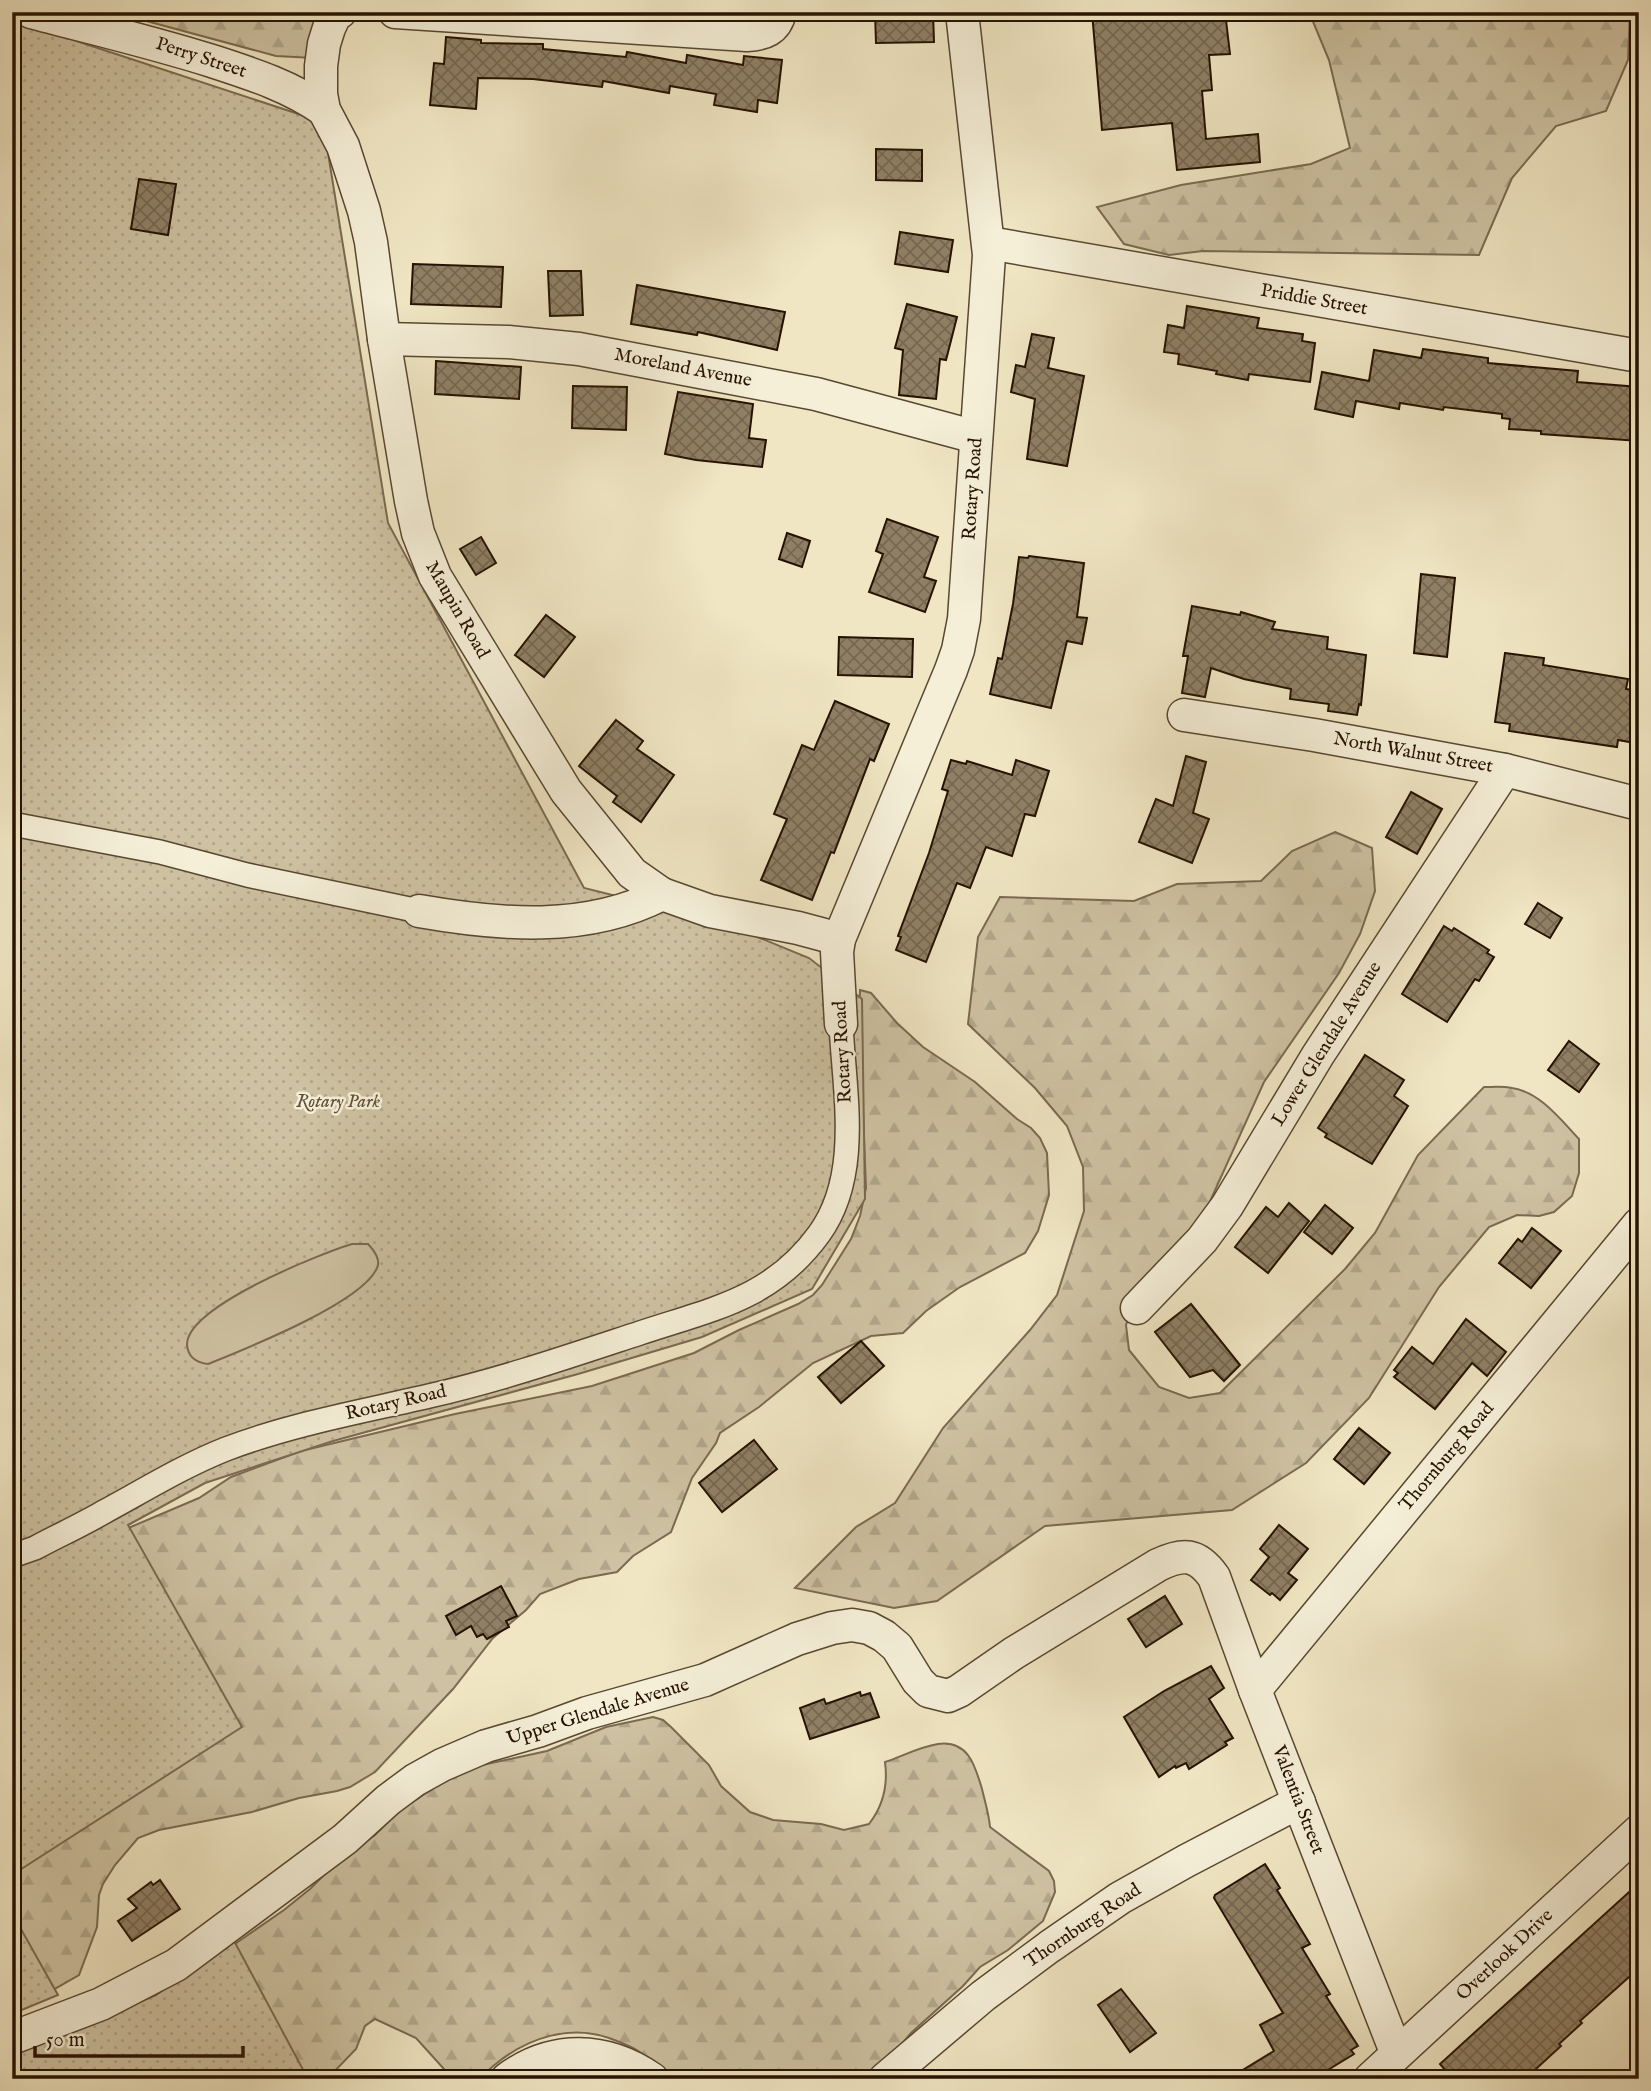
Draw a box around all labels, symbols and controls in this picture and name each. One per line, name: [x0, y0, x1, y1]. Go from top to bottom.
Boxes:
street label: Perry Street: [153, 32, 250, 84]
street label: Priddie Street: [1259, 279, 1370, 321]
street label: Moreland Avenue: [612, 343, 754, 393]
street label: Rotary Road: [957, 436, 989, 541]
street label: Maupin Road: [419, 557, 495, 664]
street label: North Walnut Street: [1331, 727, 1495, 779]
street label: Lower Glendale Avenue: [1267, 957, 1388, 1131]
street label: Rotary Road: [828, 999, 858, 1104]
park label: Rotary Park: [296, 1090, 380, 1114]
street label: Rotary Road: [343, 1380, 450, 1426]
street label: Thornburg Road: [1394, 1397, 1500, 1517]
street label: Upper Glendale Avenue: [504, 1673, 692, 1751]
street label: Valentia Street: [1266, 1741, 1330, 1858]
street label: Thornburg Road: [1020, 1878, 1147, 1974]
street label: Overlook Drive: [1452, 1904, 1559, 2006]
scale bar: [35, 2014, 243, 2058]
text: 50 m: [46, 2027, 85, 2054]

